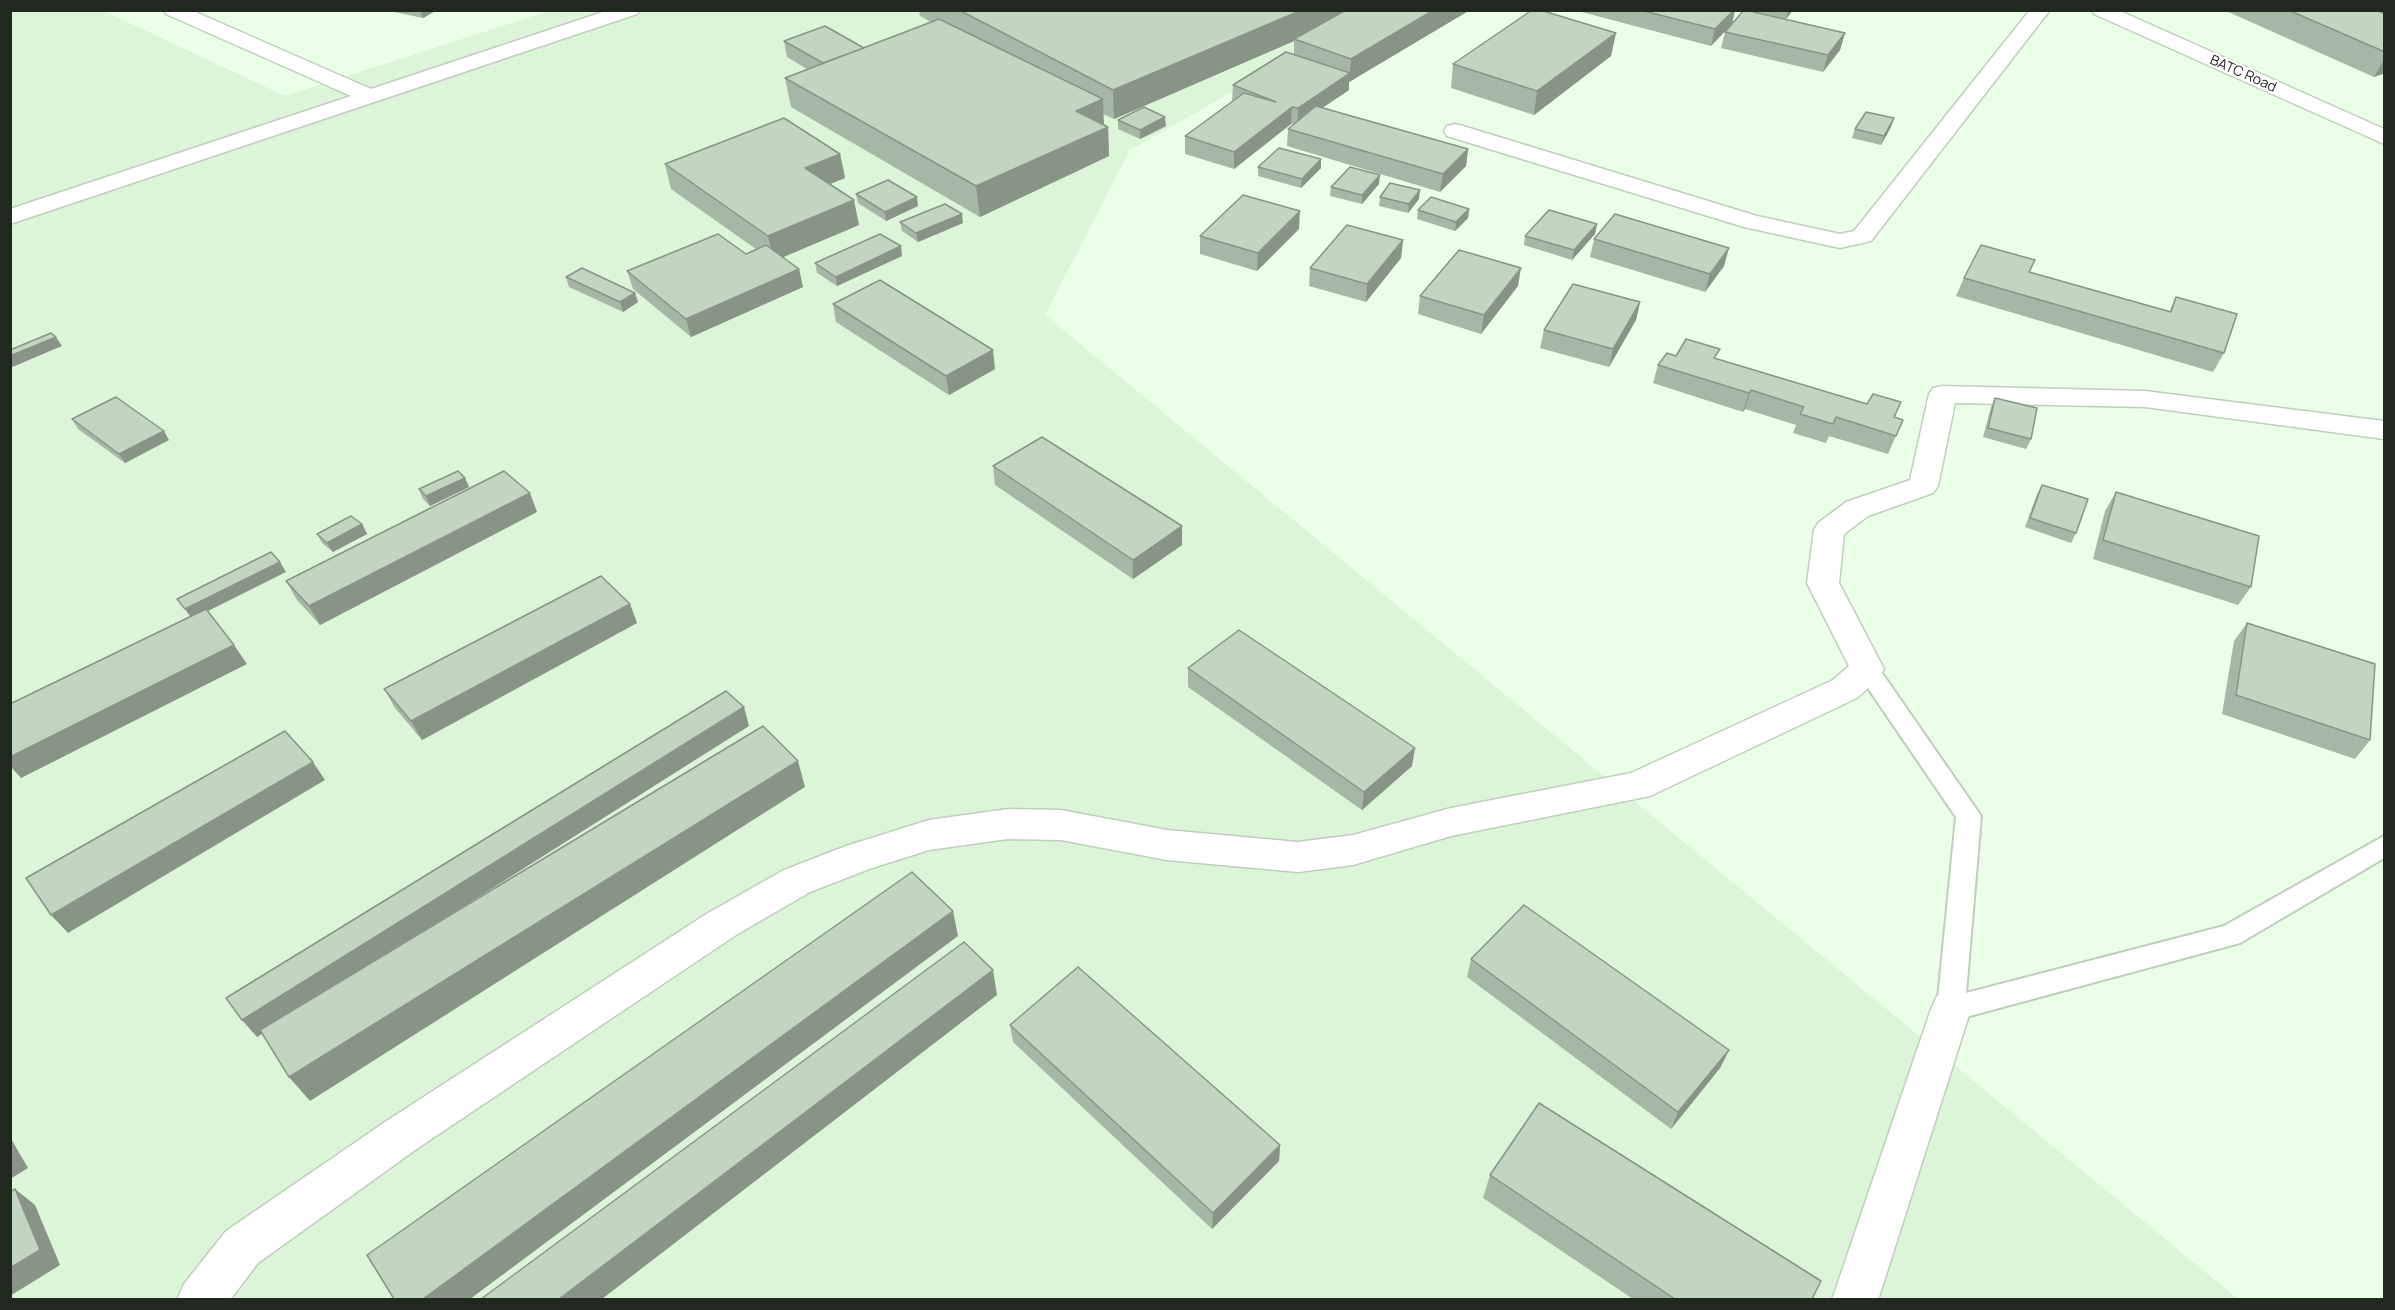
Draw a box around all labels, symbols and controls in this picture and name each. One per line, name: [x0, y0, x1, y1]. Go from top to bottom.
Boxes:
street label: BATC Road: [2207, 52, 2279, 96]

